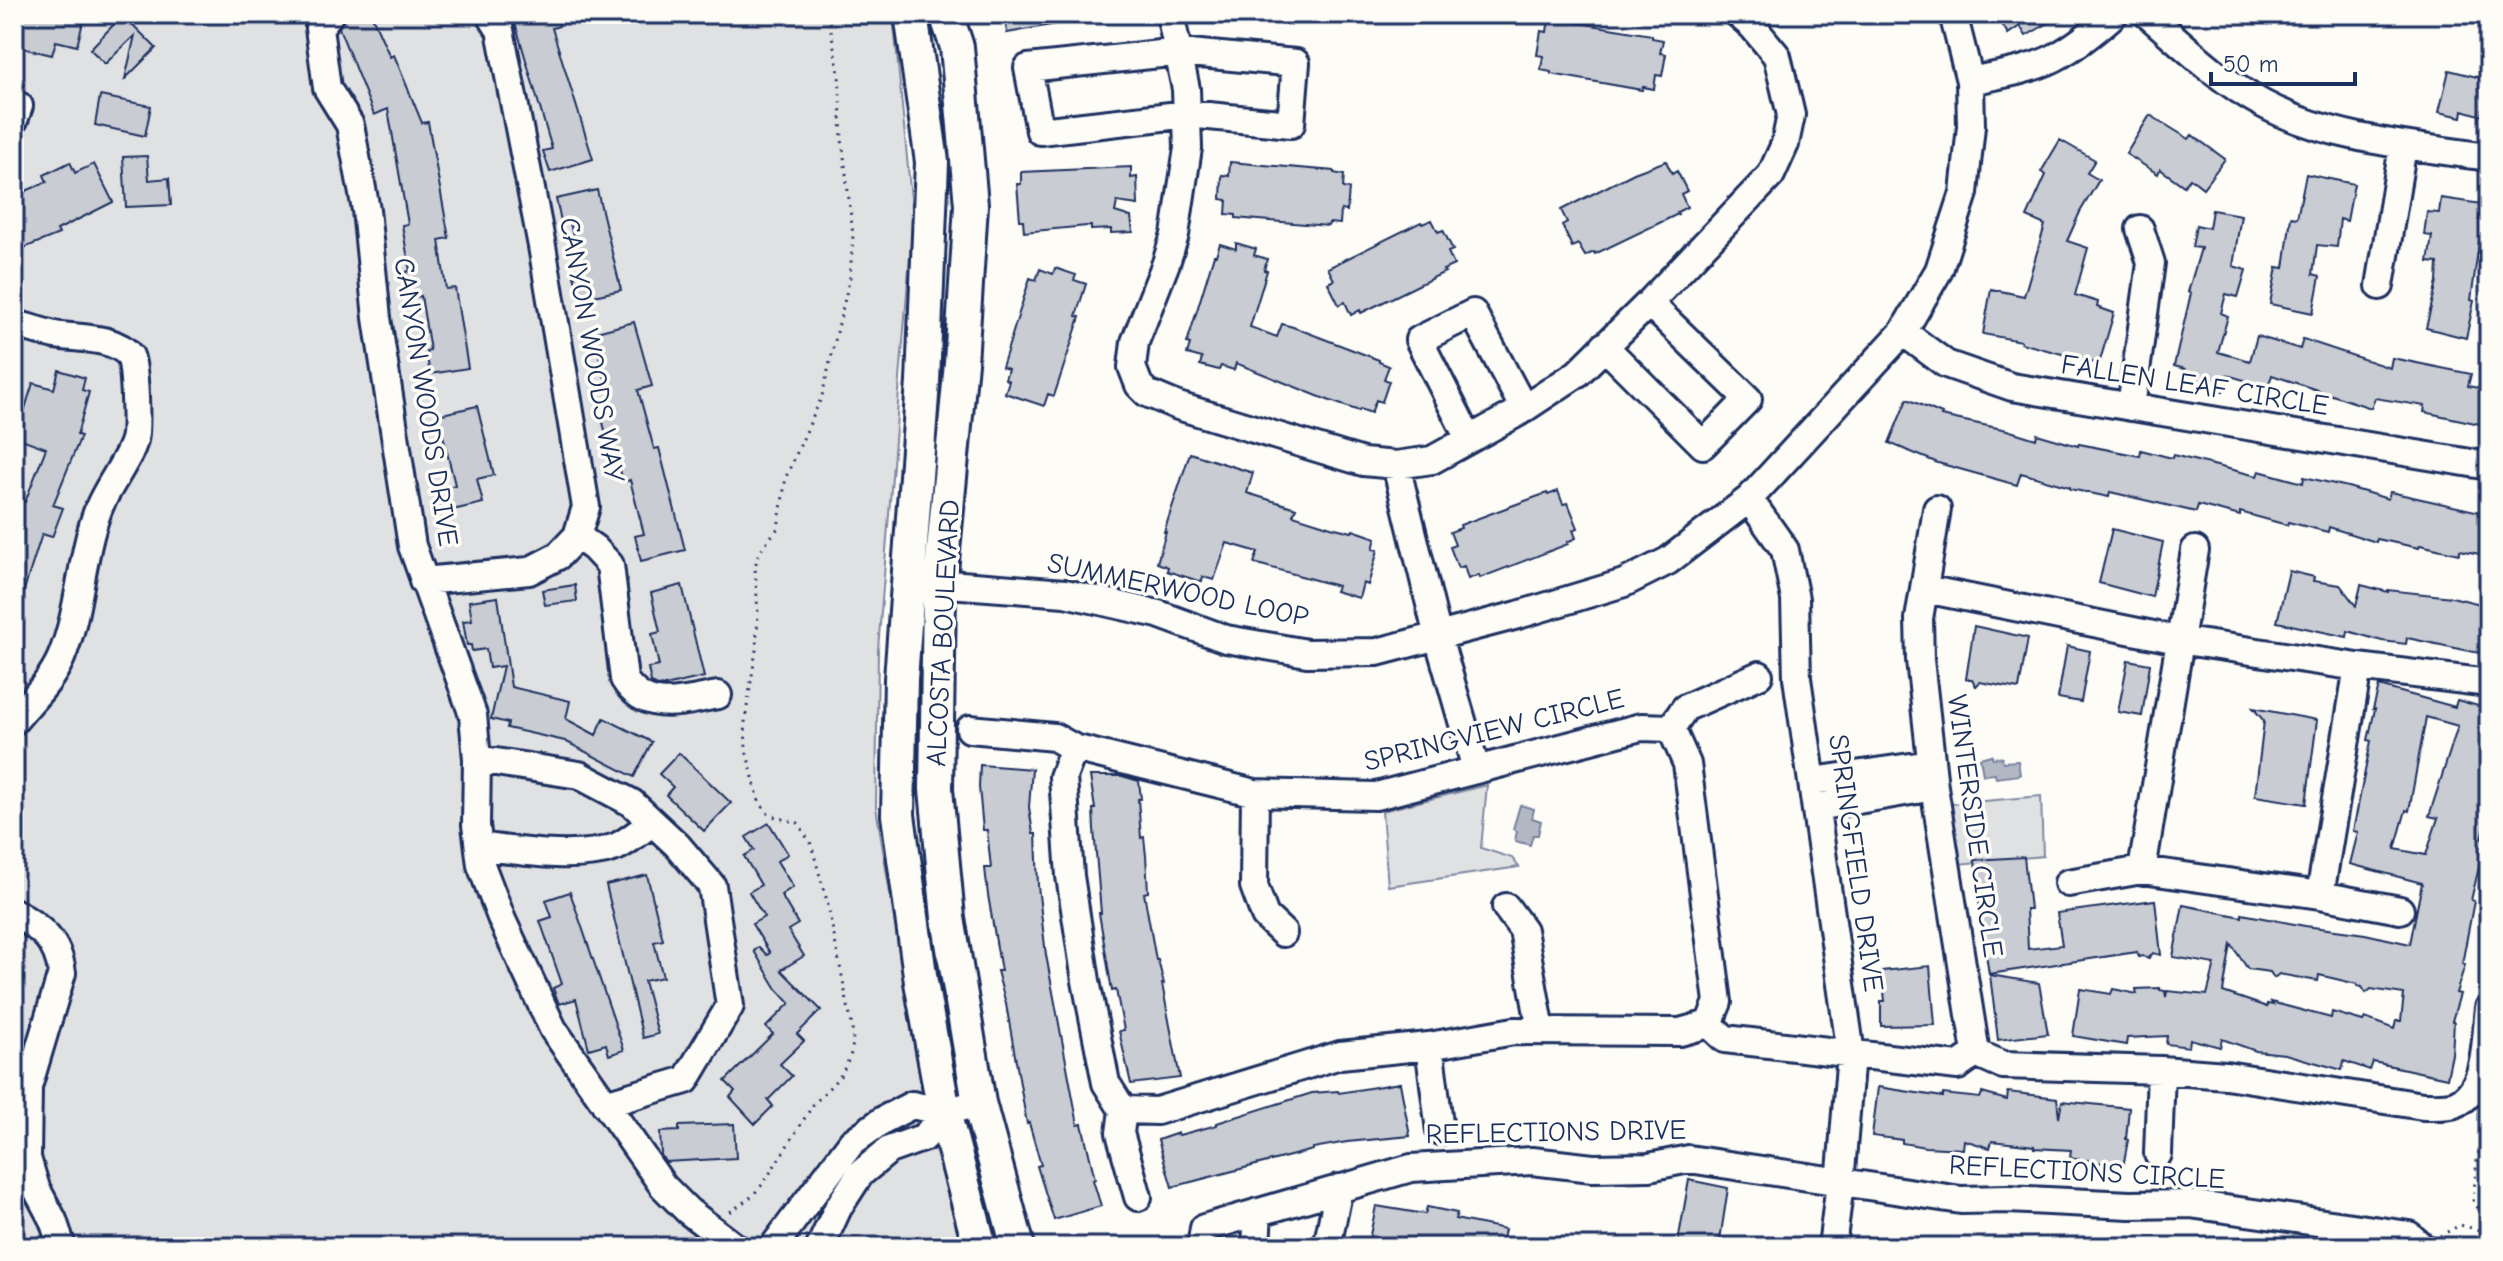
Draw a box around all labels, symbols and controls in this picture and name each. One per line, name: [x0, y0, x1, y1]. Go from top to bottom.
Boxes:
scale bar: [2211, 36, 2355, 86]
text: 50 m: [2223, 50, 2279, 78]
street label: CANYON WOODS WAY: [553, 215, 631, 485]
street label: CANYON WOODS DRIVE: [387, 255, 465, 549]
street label: FALLEN LEAF CIRCLE: [2059, 348, 2331, 422]
street label: ALCOSTA BOULEVARD: [920, 499, 966, 767]
street label: SUMMERWOOD LOOP: [1044, 547, 1312, 633]
street label: SPRINGVIEW CIRCLE: [1361, 682, 1627, 778]
street label: WINTERSIDE CIRCLE: [1941, 693, 2009, 959]
street label: SPRINGFIELD DRIVE: [1822, 732, 1890, 994]
street label: REFLECTIONS DRIVE: [1425, 1114, 1687, 1150]
street label: REFLECTIONS CIRCLE: [1948, 1149, 2226, 1195]

